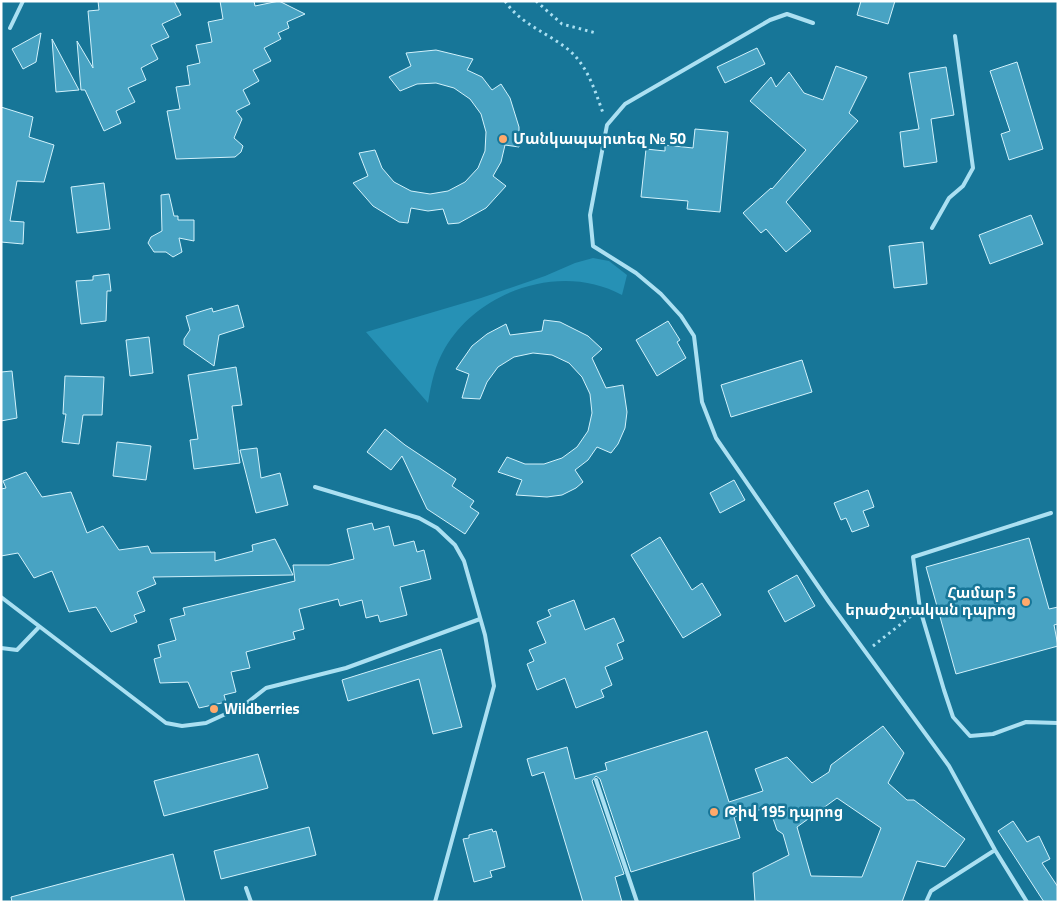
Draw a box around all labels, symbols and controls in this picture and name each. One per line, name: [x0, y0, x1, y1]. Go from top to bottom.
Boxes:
place label: Մանկապարտեզ № 50: [513, 127, 687, 150]
marker: Մանկապարտեզ № 50: [497, 133, 509, 145]
place label: Համար 5 երաժշտական դպրոց: [845, 581, 1016, 621]
marker: Համար 5 երաժշտական դպրոց: [1020, 596, 1032, 608]
place label: Wildberries: [224, 697, 300, 720]
marker: Wildberries: [208, 703, 220, 715]
place label: Թիվ 195 դպրոց: [724, 800, 843, 823]
marker: Թիվ 195 դպրոց: [708, 806, 720, 818]

